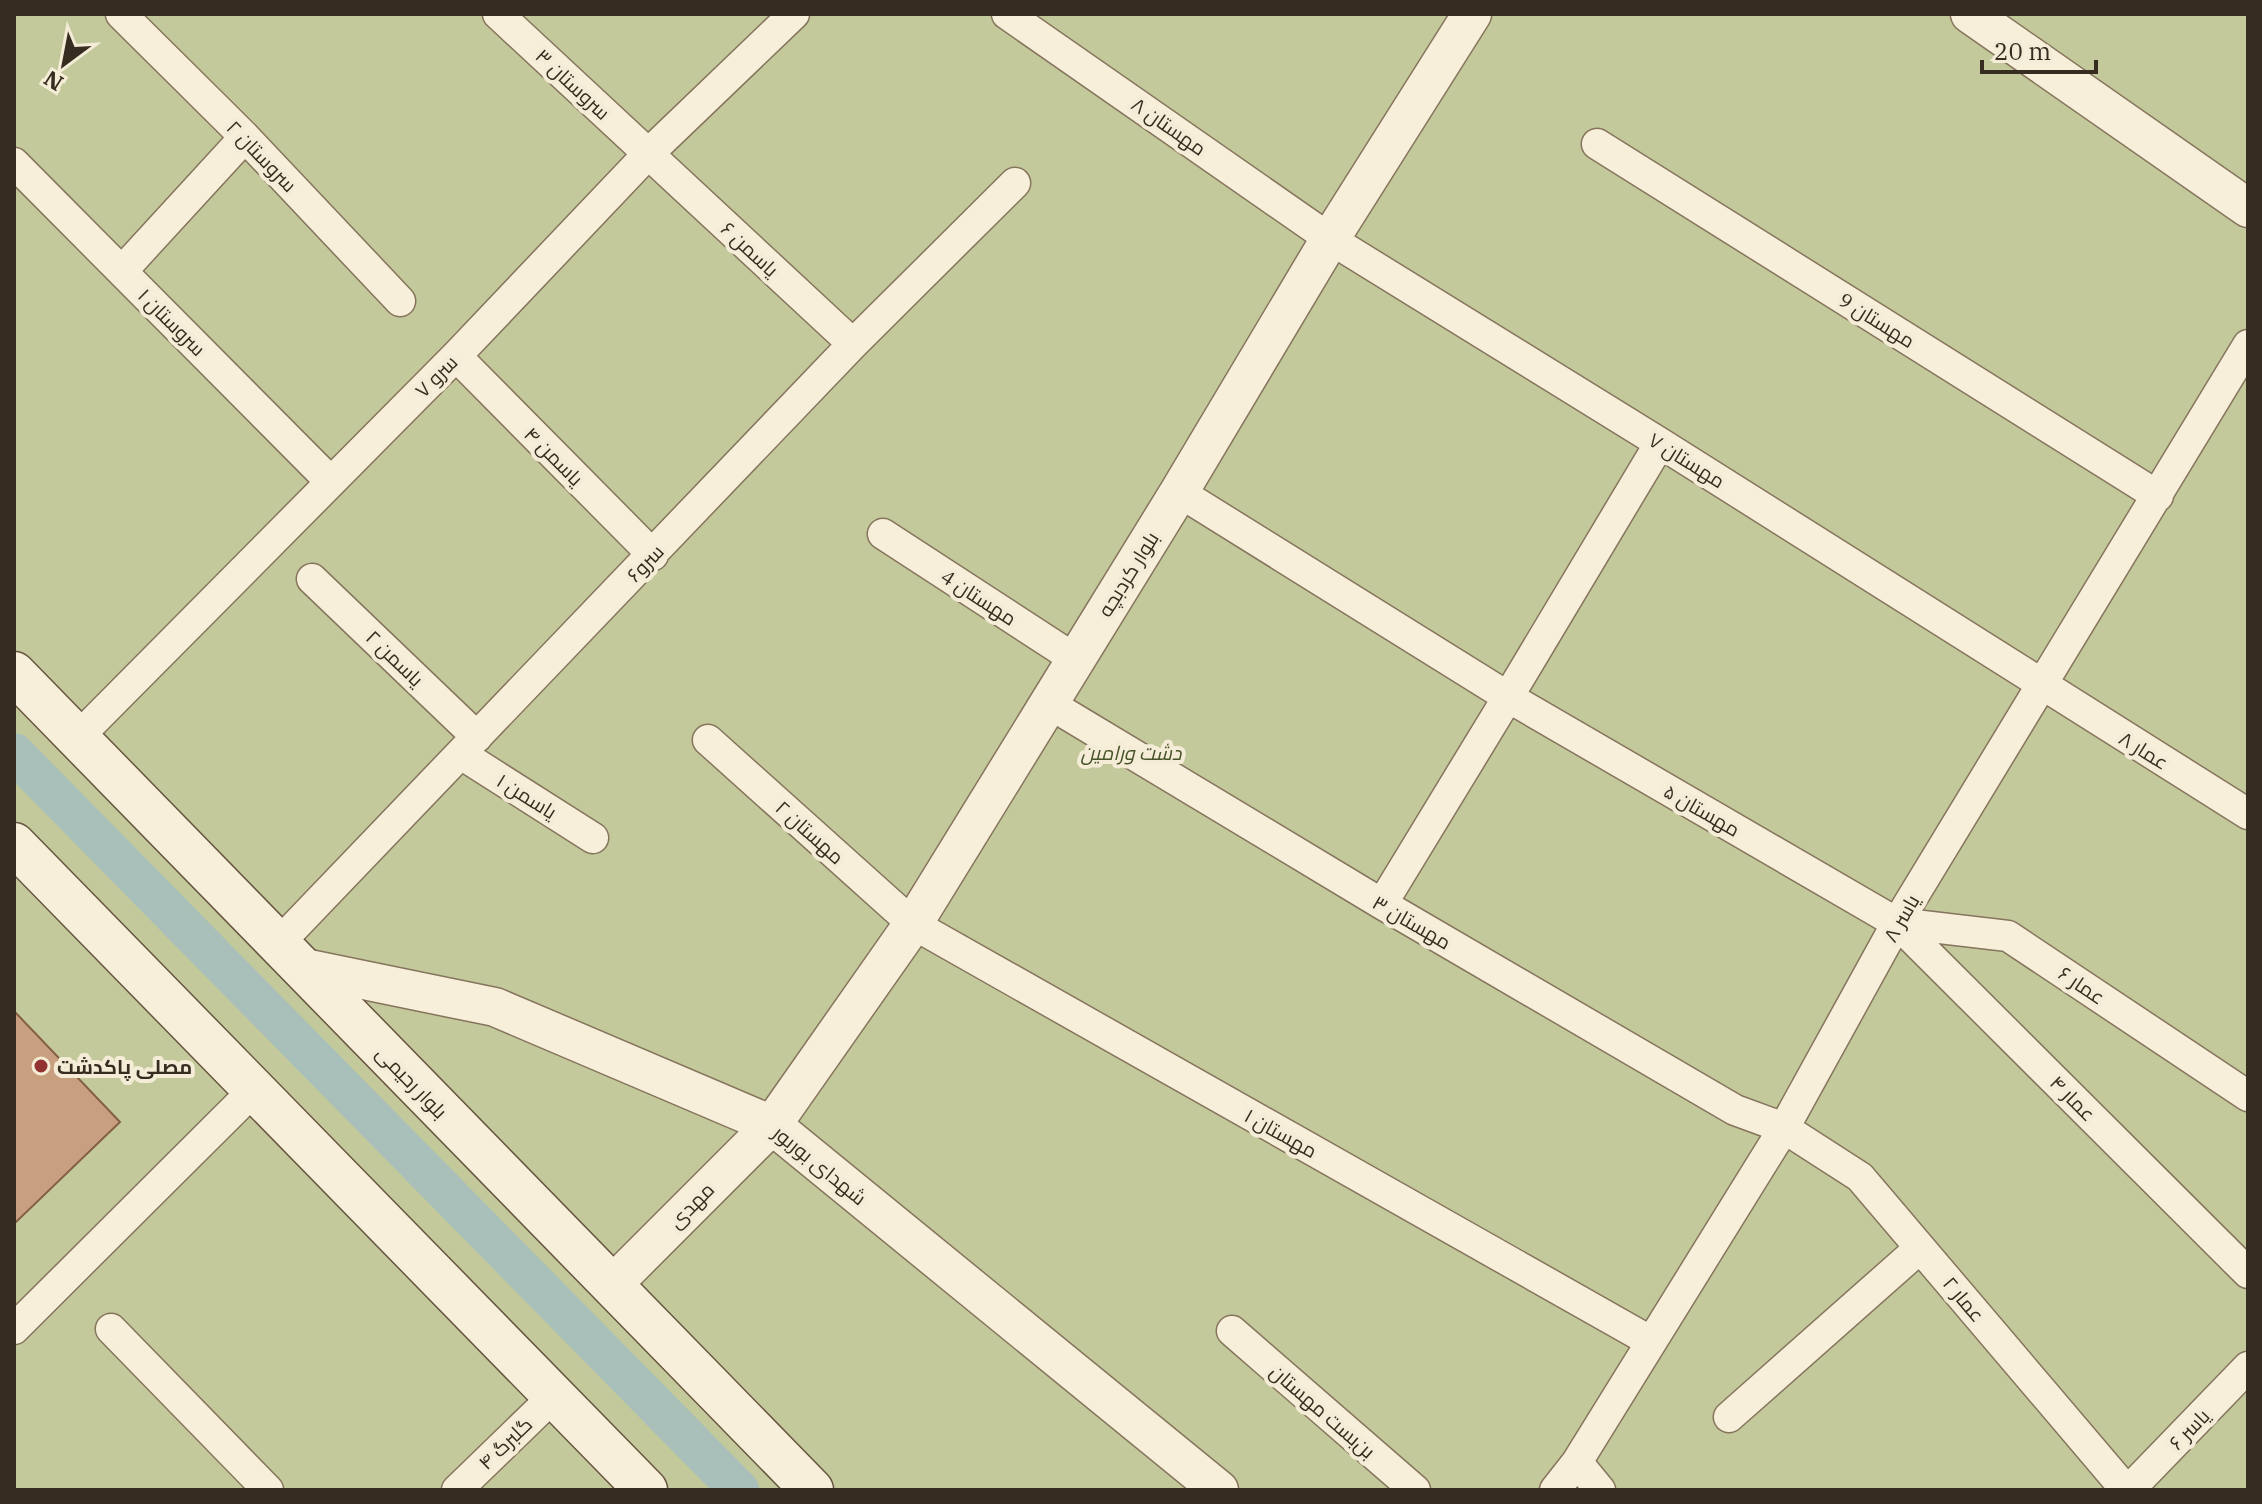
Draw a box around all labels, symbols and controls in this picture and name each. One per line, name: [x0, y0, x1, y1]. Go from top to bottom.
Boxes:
north arrow: [24, 24, 104, 104]
scale bar: [1982, 24, 2096, 74]
text: 20 m: [1994, 35, 2051, 67]
street label: سروستان ۳: [530, 42, 616, 126]
text: N: [38, 64, 68, 98]
street label: مهستان ۸: [1126, 90, 1212, 162]
street label: سروستان ۲: [221, 114, 303, 198]
street label: یاسمن ۶: [715, 215, 785, 283]
street label: سروستان ۱: [132, 282, 212, 362]
street label: مهستان 9: [1834, 286, 1920, 354]
street label: سرو ۷: [409, 349, 463, 403]
street label: یاسمن ۴: [519, 421, 590, 492]
street label: مهستان ۷: [1644, 426, 1730, 494]
street label: بلوار کردبچه: [1091, 526, 1165, 622]
street label: سرو۶: [620, 538, 670, 588]
street label: مهستان 4: [936, 563, 1022, 631]
street label: یاسمن ۲: [360, 624, 430, 693]
street label: عمار ۸: [2114, 724, 2174, 776]
park label: دشت ورامین: [1080, 739, 1183, 766]
street label: یاسمن ۱: [492, 767, 563, 825]
street label: مهستان ۵: [1659, 777, 1745, 843]
street label: مهستان ۲: [770, 794, 850, 870]
street label: مهستان ۳: [1368, 889, 1456, 955]
street label: یاسر ۸: [1877, 889, 1926, 947]
street label: عمار ۶: [2053, 960, 2111, 1010]
street label: بلوار رحیمی: [370, 1040, 454, 1124]
place label: مصلی پاکدشت: [57, 1053, 192, 1081]
marker: مصلی پاکدشت: [32, 1057, 50, 1075]
street label: عمار ۴: [2044, 1069, 2102, 1127]
street label: مهستان ۱: [1240, 1102, 1322, 1164]
street label: شهدای بوربور: [767, 1118, 872, 1211]
street label: مهدی: [662, 1176, 720, 1234]
street label: عمار ۲: [1937, 1271, 1991, 1327]
street label: بن‌بست مهستان: [1265, 1358, 1381, 1464]
street label: یاسر ۶: [2163, 1402, 2216, 1456]
street label: گلبرگ ۴: [472, 1411, 538, 1475]

